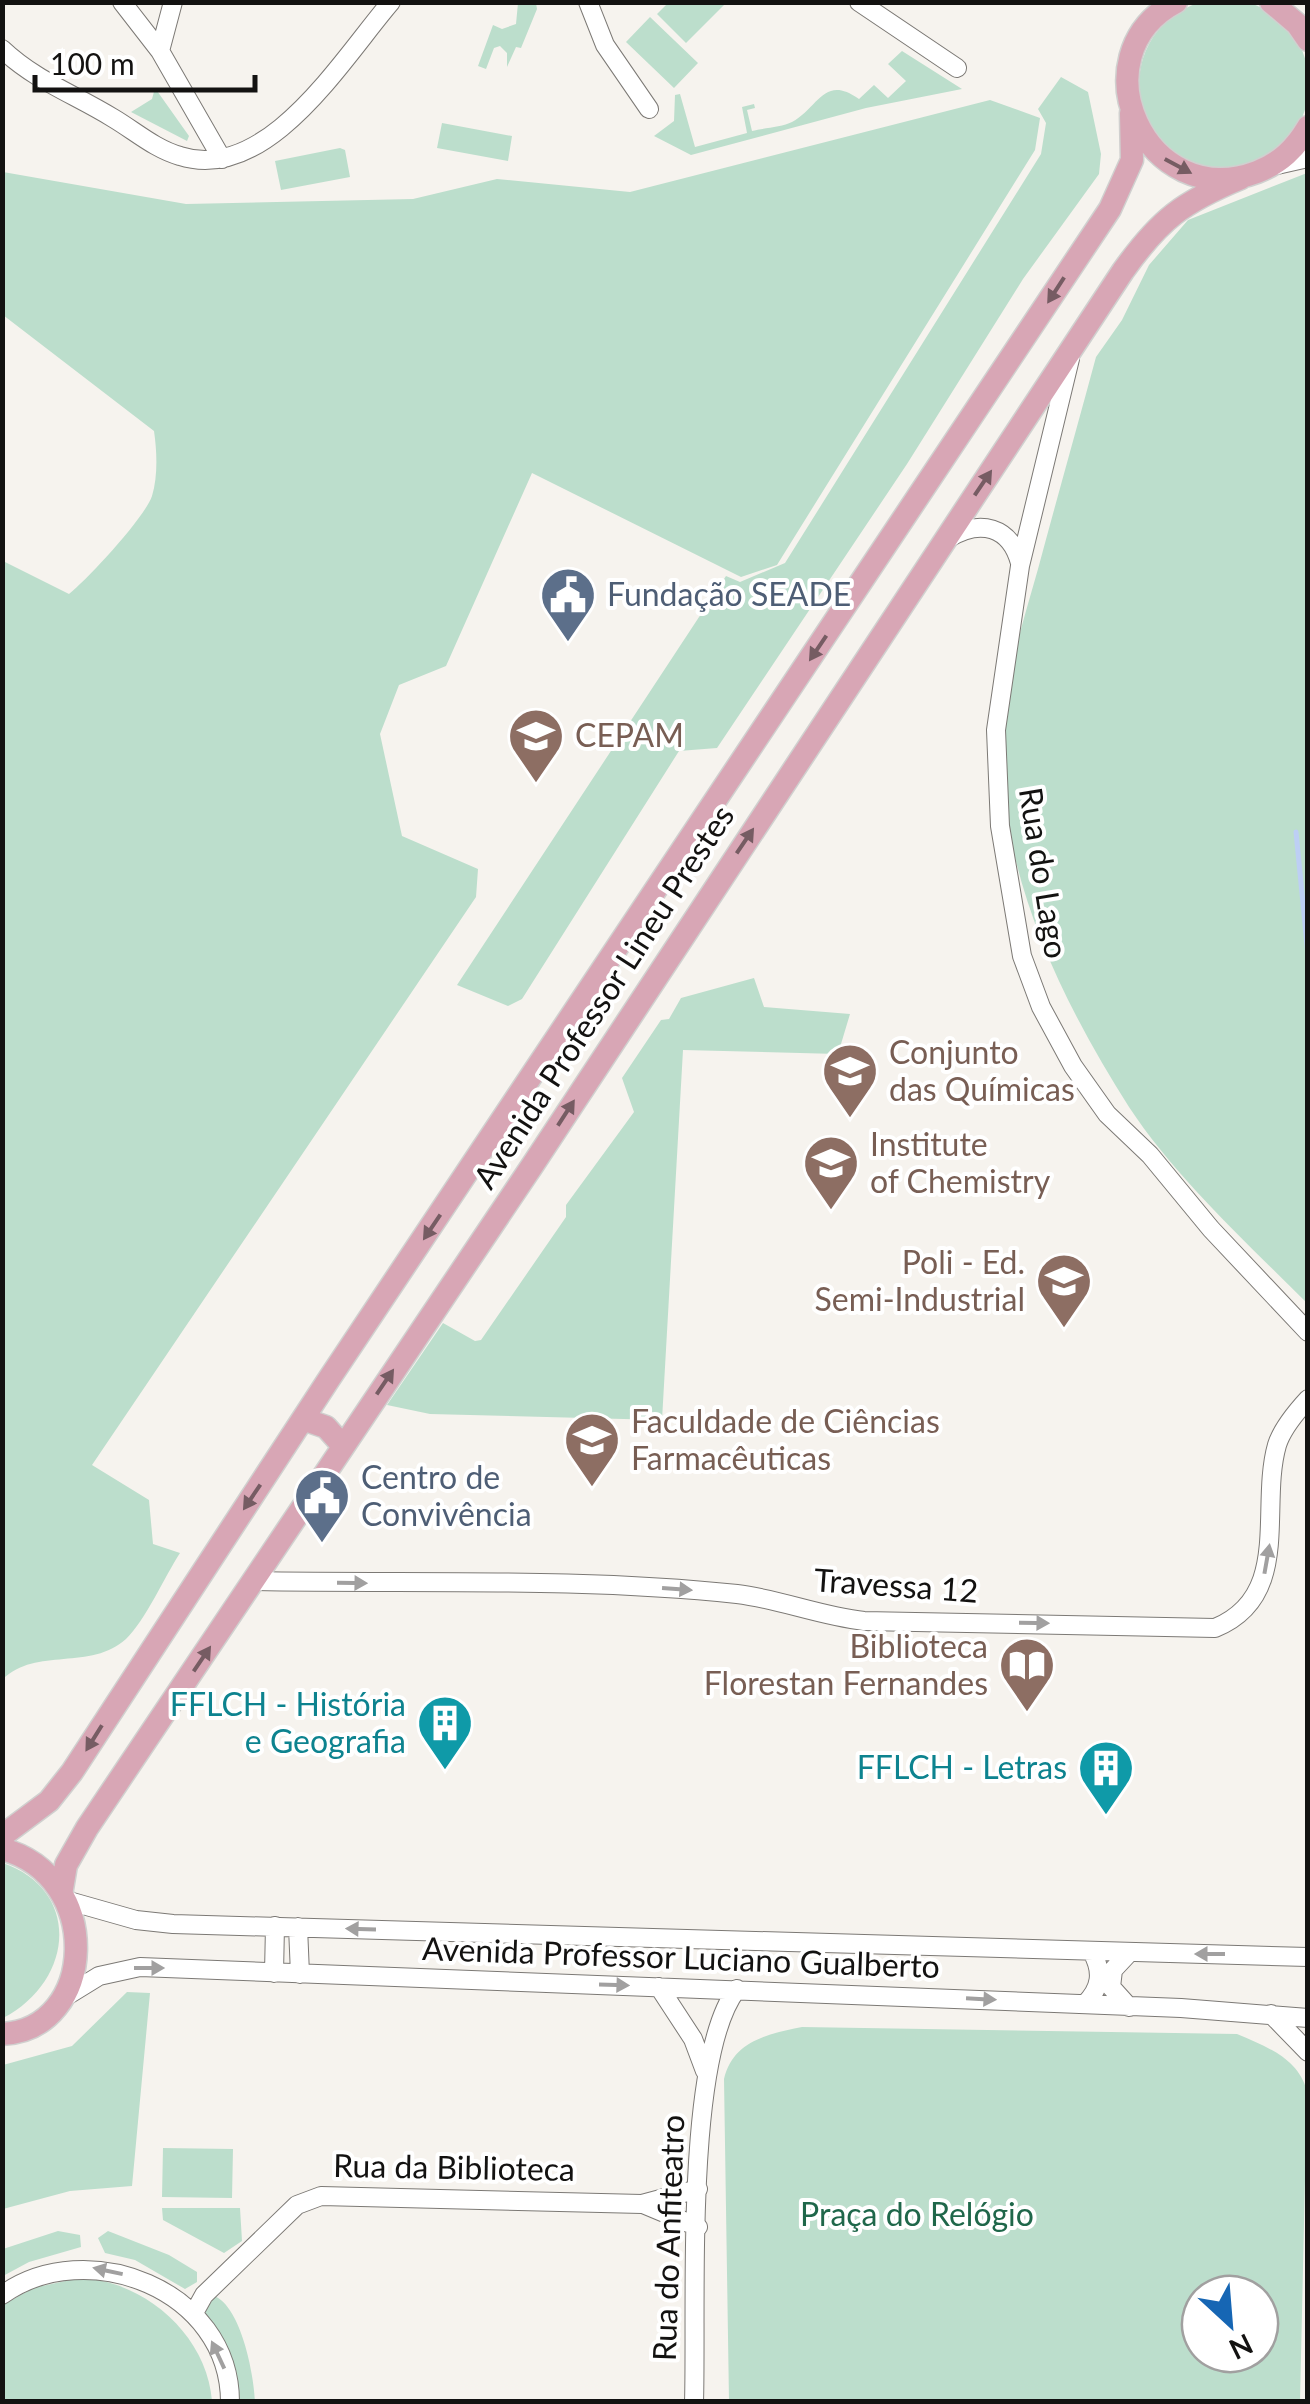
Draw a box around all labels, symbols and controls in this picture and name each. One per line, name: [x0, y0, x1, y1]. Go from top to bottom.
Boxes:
scale bar: [35, 30, 255, 92]
text: 100 m: [50, 45, 135, 81]
one-way arrow: [1163, 158, 1192, 175]
one-way arrow: [1048, 276, 1066, 304]
one-way arrow: [973, 470, 992, 497]
public building icon: Fundação SEADE: [538, 565, 598, 644]
place label: Fundação SEADE: [607, 574, 851, 613]
one-way arrow: [810, 635, 828, 662]
school or university icon: CEPAM: [506, 706, 566, 785]
place label: CEPAM: [575, 715, 684, 754]
street label: Rua do Lago: [1012, 785, 1077, 961]
street label: Avenida Professor Lineu Prestes: [464, 797, 741, 1195]
one-way arrow: [736, 828, 754, 855]
place label: Conjunto das Químicas: [889, 1032, 1075, 1108]
school or university icon: Conjunto das Químicas: [820, 1041, 880, 1120]
one-way arrow: [557, 1099, 575, 1126]
place label: Institute of Chemistry: [870, 1124, 1051, 1200]
school or university icon: Institute of Chemistry: [801, 1133, 861, 1212]
one-way arrow: [424, 1213, 442, 1240]
place label: Poli - Ed. Semi-Industrial: [815, 1242, 1025, 1318]
school or university icon: Poli - Ed. Semi-Industrial: [1034, 1251, 1094, 1330]
one-way arrow: [375, 1369, 394, 1396]
place label: Faculdade de Ciências Farmacêuticas: [631, 1401, 940, 1477]
school or university icon: Faculdade de Ciências Farmacêuticas: [562, 1410, 622, 1489]
place label: Centro de Convivência: [361, 1457, 532, 1533]
public building icon: Centro de Convivência: [292, 1466, 352, 1545]
one-way arrow: [243, 1483, 262, 1510]
one-way arrow: [1260, 1542, 1275, 1574]
street label: Travessa 12: [813, 1559, 979, 1610]
one-way arrow: [337, 1575, 369, 1591]
one-way arrow: [662, 1582, 694, 1598]
one-way arrow: [1018, 1616, 1050, 1632]
place label: Biblioteca Florestan Fernandes: [704, 1626, 988, 1702]
library icon: Biblioteca Florestan Fernandes: [997, 1635, 1057, 1714]
one-way arrow: [193, 1646, 211, 1673]
place label: FFLCH - História e Geografia: [170, 1684, 406, 1760]
building icon: FFLCH - História e Geografia: [415, 1693, 475, 1772]
one-way arrow: [85, 1724, 104, 1751]
building icon: FFLCH - Letras: [1076, 1738, 1136, 1817]
place label: FFLCH - Letras: [857, 1747, 1067, 1786]
one-way arrow: [344, 1920, 376, 1936]
street label: Avenida Professor Luciano Gualberto: [422, 1928, 941, 1985]
one-way arrow: [1194, 1946, 1226, 1962]
one-way arrow: [134, 1960, 165, 1976]
one-way arrow: [598, 1978, 630, 1994]
one-way arrow: [965, 1992, 997, 2008]
street label: Rua do Anfiteatro: [644, 2114, 691, 2362]
street label: Rua da Biblioteca: [333, 2145, 575, 2188]
park label: Praça do Relógio: [800, 2194, 1034, 2233]
one-way arrow: [92, 2262, 123, 2278]
north arrow: [1180, 2274, 1280, 2374]
text: N: [1224, 2327, 1259, 2367]
one-way arrow: [210, 2341, 226, 2370]

